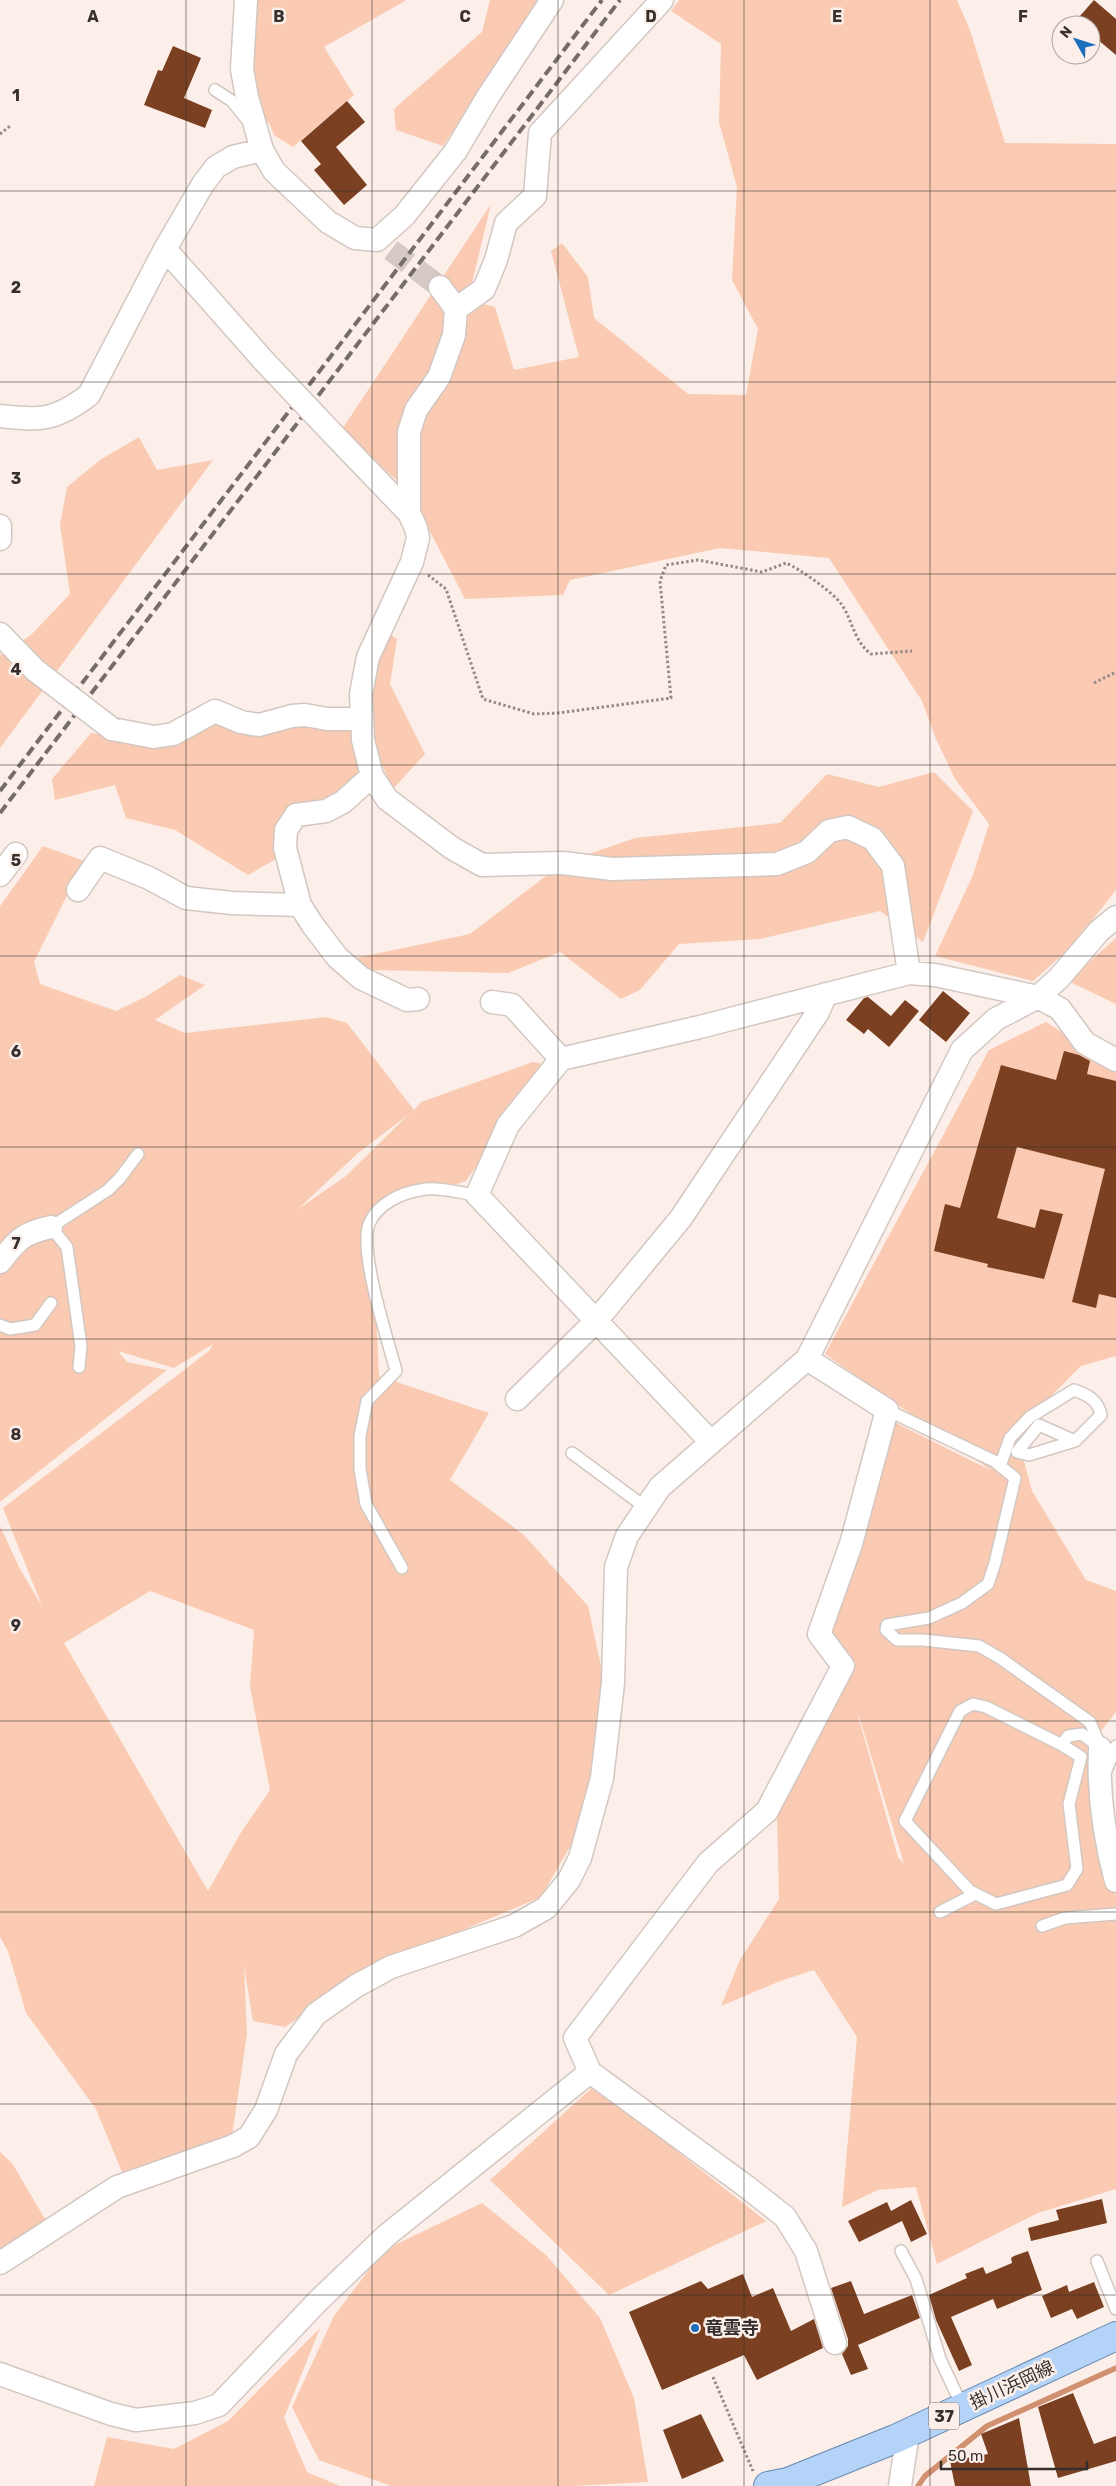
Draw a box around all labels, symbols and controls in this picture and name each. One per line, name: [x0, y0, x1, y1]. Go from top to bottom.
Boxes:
text: A: [87, 7, 99, 26]
text: B: [273, 7, 285, 26]
text: C: [459, 7, 471, 26]
text: D: [645, 7, 657, 26]
text: E: [832, 7, 842, 26]
text: F: [1018, 7, 1028, 26]
north arrow: [1051, 15, 1101, 65]
text: N: [1057, 23, 1076, 41]
text: 1: [12, 86, 20, 105]
text: 2: [11, 278, 21, 297]
text: 3: [11, 469, 21, 488]
text: 4: [11, 660, 22, 679]
text: 5: [11, 851, 21, 870]
text: 6: [11, 1042, 21, 1061]
text: 7: [11, 1234, 21, 1253]
text: 8: [11, 1425, 22, 1444]
text: 9: [11, 1616, 21, 1635]
place label: 竜雲寺: [705, 2317, 759, 2339]
marker: 竜雲寺: [689, 2322, 701, 2334]
street label: 掛川浜岡線: [967, 2356, 1057, 2414]
road number: 37: [929, 2402, 959, 2430]
scale bar: [941, 2438, 1087, 2470]
text: 50 m: [948, 2447, 983, 2465]

